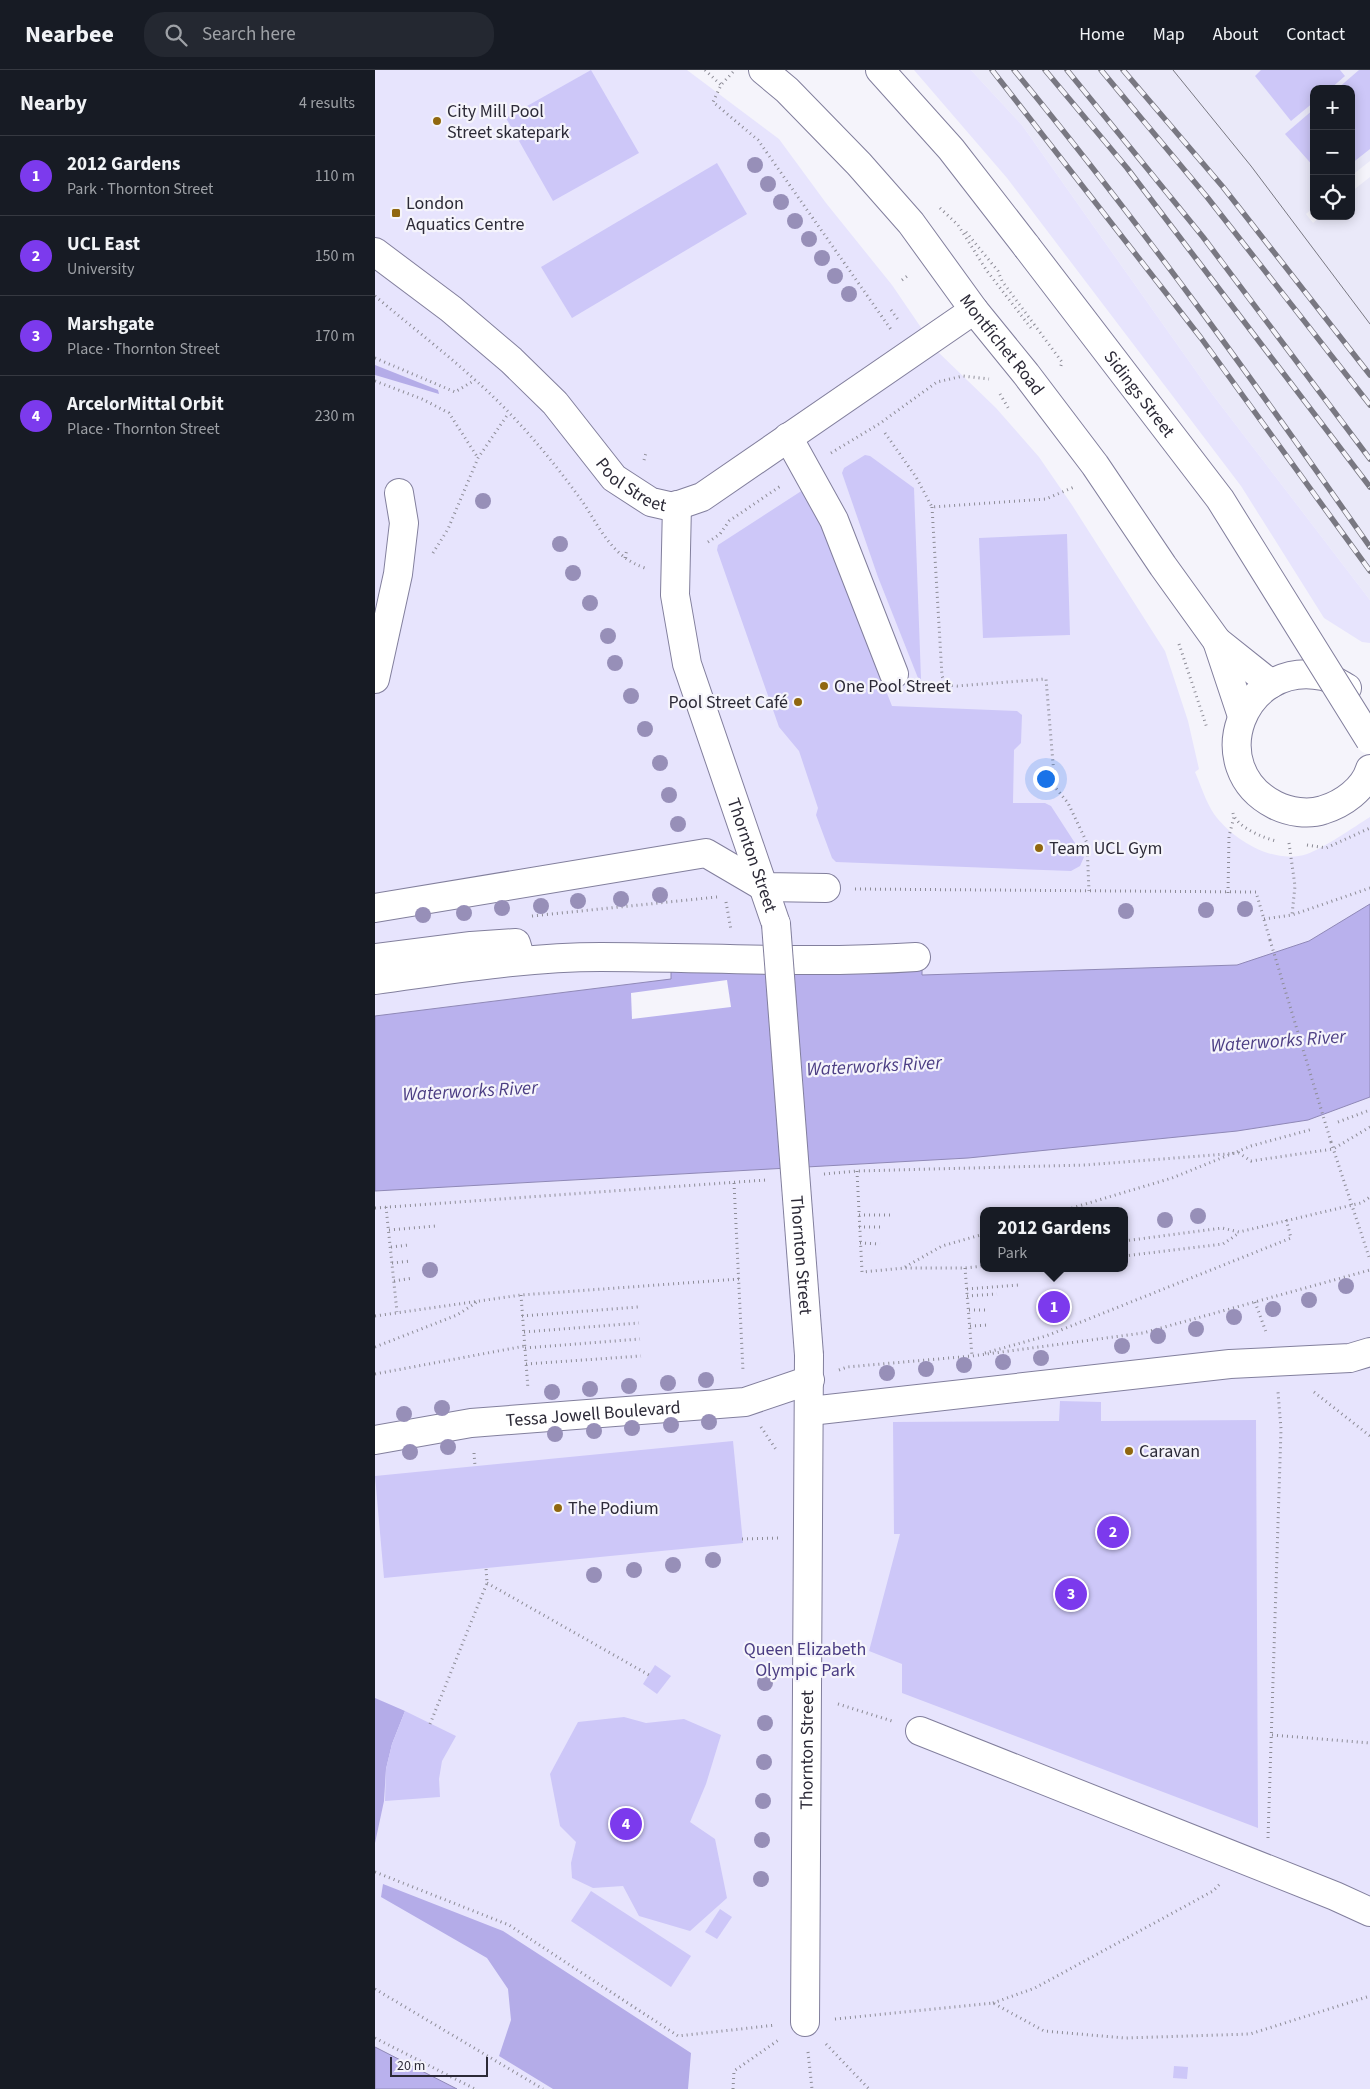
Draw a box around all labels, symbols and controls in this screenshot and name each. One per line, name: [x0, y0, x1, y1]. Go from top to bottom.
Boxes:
search box: [144, 12, 494, 57]
text: Nearbee: [25, 17, 114, 52]
icon: search: [162, 21, 190, 49]
text: Search here: [202, 21, 296, 48]
text: Home: [1079, 22, 1125, 47]
text: Map: [1153, 22, 1185, 47]
text: About: [1213, 22, 1258, 47]
text: Contact: [1286, 22, 1345, 47]
map controls: [1310, 85, 1355, 220]
button: +: [1310, 85, 1355, 130]
text: Nearby: [20, 88, 87, 118]
text: 4 results: [299, 92, 355, 114]
place label: City Mill Pool Street skatepark: [447, 99, 570, 145]
marker: City Mill Pool Street skatepark: [431, 115, 443, 127]
button: −: [1310, 130, 1355, 175]
text: 2012 Gardens: [67, 151, 180, 178]
text: 1: [32, 165, 40, 187]
text: 110 m: [315, 165, 355, 187]
button: locate: [1310, 175, 1355, 220]
text: Park · Thornton Street: [67, 178, 213, 200]
place label: London Aquatics Centre: [406, 191, 524, 237]
marker: London Aquatics Centre: [390, 207, 402, 219]
text: UCL East: [67, 231, 140, 258]
text: 2: [32, 245, 40, 267]
text: 150 m: [315, 245, 355, 267]
text: University: [67, 258, 134, 280]
street label: Montfichet Road: [953, 289, 1050, 401]
text: Marshgate: [67, 311, 154, 338]
text: 3: [32, 325, 40, 347]
text: 170 m: [315, 325, 355, 347]
text: Place · Thornton Street: [67, 338, 220, 360]
street label: Sidings Street: [1098, 345, 1181, 443]
text: ArcelorMittal Orbit: [67, 391, 224, 418]
text: 4: [32, 405, 40, 427]
text: 230 m: [315, 405, 355, 427]
text: Place · Thornton Street: [67, 418, 220, 440]
street label: Pool Street: [590, 452, 669, 518]
place label: One Pool Street: [834, 674, 951, 699]
marker: One Pool Street: [818, 680, 830, 692]
place label: Pool Street Café: [668, 690, 788, 715]
marker: Pool Street Café: [792, 696, 804, 708]
your location: [1033, 766, 1059, 792]
street label: Thornton Street: [721, 795, 783, 916]
place label: Team UCL Gym: [1049, 836, 1162, 861]
marker: Team UCL Gym: [1033, 842, 1045, 854]
water label: Waterworks River: [1210, 1023, 1348, 1060]
water label: Waterworks River: [806, 1049, 944, 1084]
water label: Waterworks River: [402, 1074, 540, 1109]
street label: Thornton Street: [784, 1195, 818, 1316]
popup: [980, 1207, 1128, 1272]
text: 2012 Gardens: [997, 1215, 1111, 1242]
text: Park: [997, 1242, 1027, 1264]
pin: 1: [1038, 1288, 1070, 1326]
street label: Tessa Jowell Boulevard: [505, 1395, 681, 1433]
place label: Caravan: [1139, 1439, 1200, 1464]
marker: Caravan: [1123, 1445, 1135, 1457]
place label: The Podium: [568, 1496, 659, 1521]
marker: The Podium: [552, 1502, 564, 1514]
pin: 2: [1097, 1513, 1129, 1551]
pin: 3: [1055, 1575, 1087, 1613]
park label: Queen Elizabeth Olympic Park: [744, 1637, 866, 1683]
street label: Thornton Street: [794, 1690, 820, 1810]
pin: 4: [610, 1805, 642, 1843]
scale bar: [390, 2054, 487, 2077]
text: 20 m: [397, 2056, 425, 2076]

